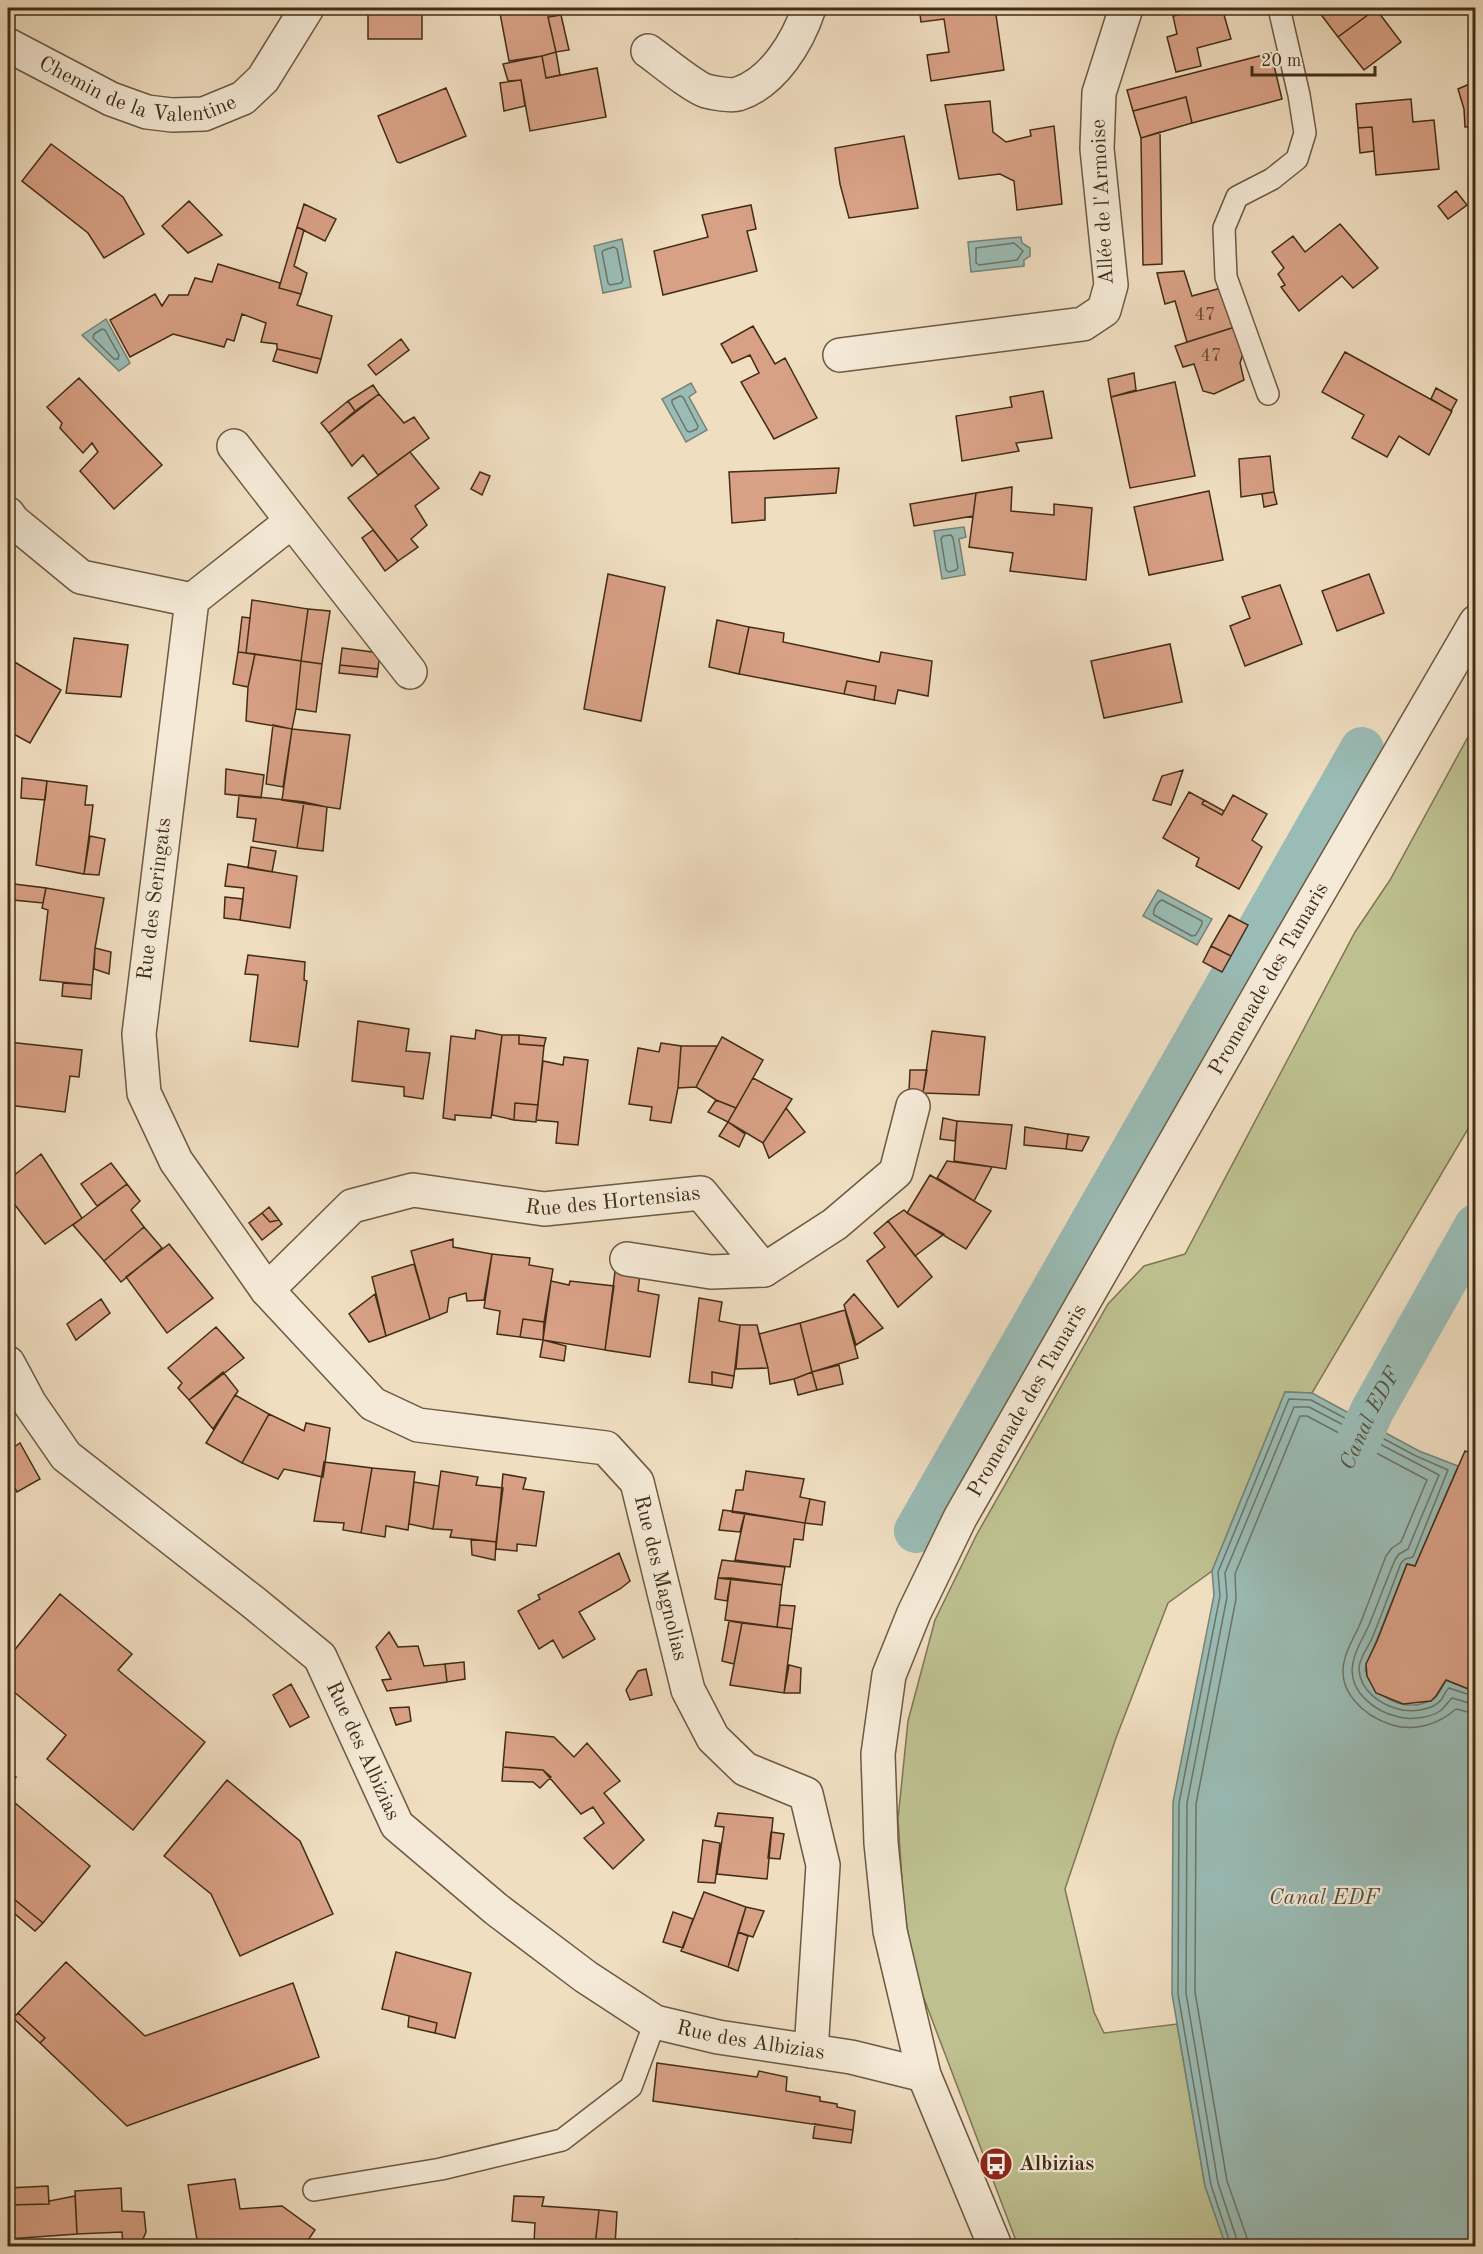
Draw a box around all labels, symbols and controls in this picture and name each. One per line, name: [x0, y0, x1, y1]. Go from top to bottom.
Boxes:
scale bar: [1252, 39, 1375, 77]
text: 20 m: [1261, 52, 1301, 70]
street label: Chemin de la Valentine: [35, 53, 239, 126]
street label: Allée de l'Armoise: [1088, 119, 1118, 285]
house number: 47: [1195, 306, 1215, 324]
house number: 47: [1201, 347, 1221, 365]
street label: Rue des Seringats: [135, 816, 175, 982]
street label: Promenade des Tamaris: [1205, 879, 1332, 1079]
street label: Rue des Hortensias: [524, 1183, 701, 1220]
street label: Promenade des Tamaris: [964, 1301, 1090, 1501]
water label: Canal EDF: [1336, 1363, 1406, 1473]
street label: Rue des Magnolias: [630, 1493, 691, 1663]
street label: Rue des Albizias: [322, 1678, 404, 1823]
water label: Canal EDF: [1269, 1887, 1381, 1909]
street label: Rue des Albizias: [674, 2017, 826, 2063]
bus stop icon: Albizias: [978, 2146, 1014, 2182]
place label: Albizias: [1019, 2154, 1094, 2175]

